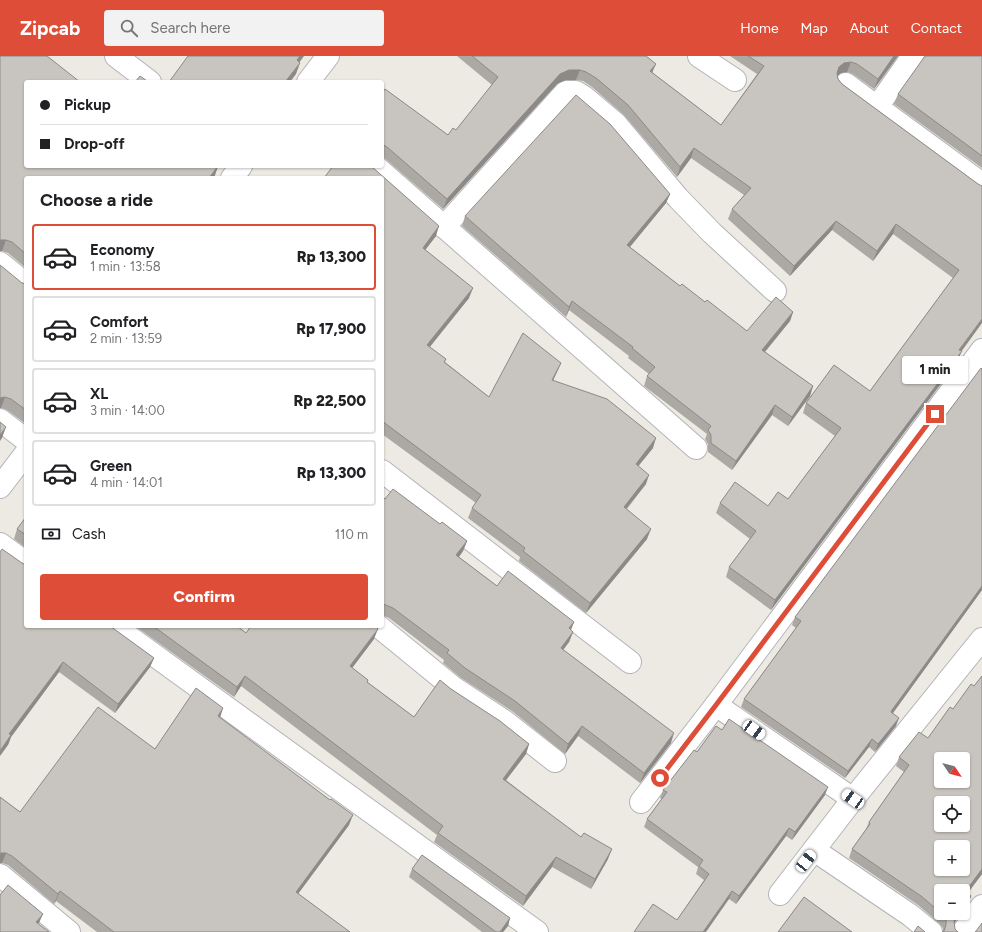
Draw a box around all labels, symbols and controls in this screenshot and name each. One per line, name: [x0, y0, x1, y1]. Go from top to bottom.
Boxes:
search box: [104, 10, 384, 46]
text: Zipcab: [20, 17, 80, 40]
icon: search: [118, 17, 140, 39]
text: Search here: [150, 19, 230, 37]
text: Home: [740, 20, 779, 37]
text: Map: [801, 20, 828, 37]
text: About: [850, 20, 889, 37]
text: Contact: [911, 20, 962, 37]
text: Pickup: [64, 96, 111, 114]
text: Drop-off: [64, 135, 125, 153]
text: Choose a ride: [40, 189, 153, 211]
icon: car: [42, 239, 78, 275]
text: Economy: [90, 241, 155, 259]
text: Rp 13,300: [297, 248, 366, 266]
text: 1 min · 13:58: [90, 259, 161, 274]
icon: car: [42, 311, 78, 347]
text: Comfort: [90, 313, 149, 331]
text: Rp 17,900: [296, 320, 366, 338]
text: 2 min · 13:59: [90, 331, 162, 346]
callout: 1 min: [902, 356, 968, 384]
text: 1 min: [919, 362, 951, 377]
icon: car: [42, 383, 78, 419]
text: XL: [90, 385, 108, 403]
text: Rp 22,500: [294, 392, 366, 410]
text: 3 min · 14:00: [90, 403, 165, 418]
route end: [926, 405, 944, 423]
icon: car: [42, 455, 78, 491]
text: Green: [90, 457, 132, 475]
text: Rp 13,300: [297, 464, 366, 482]
text: 4 min · 14:01: [90, 475, 163, 490]
icon: cash: [40, 523, 62, 545]
text: Cash: [72, 525, 106, 543]
text: 110 m: [335, 527, 368, 542]
button: Confirm: [40, 574, 368, 620]
car: [741, 718, 767, 742]
north arrow: [934, 752, 970, 788]
map controls: [934, 752, 970, 920]
route start: [651, 769, 669, 787]
car: [840, 787, 866, 811]
button: locate: [934, 796, 970, 832]
button: +: [934, 840, 970, 876]
car: [794, 848, 818, 874]
button: −: [934, 884, 970, 920]

